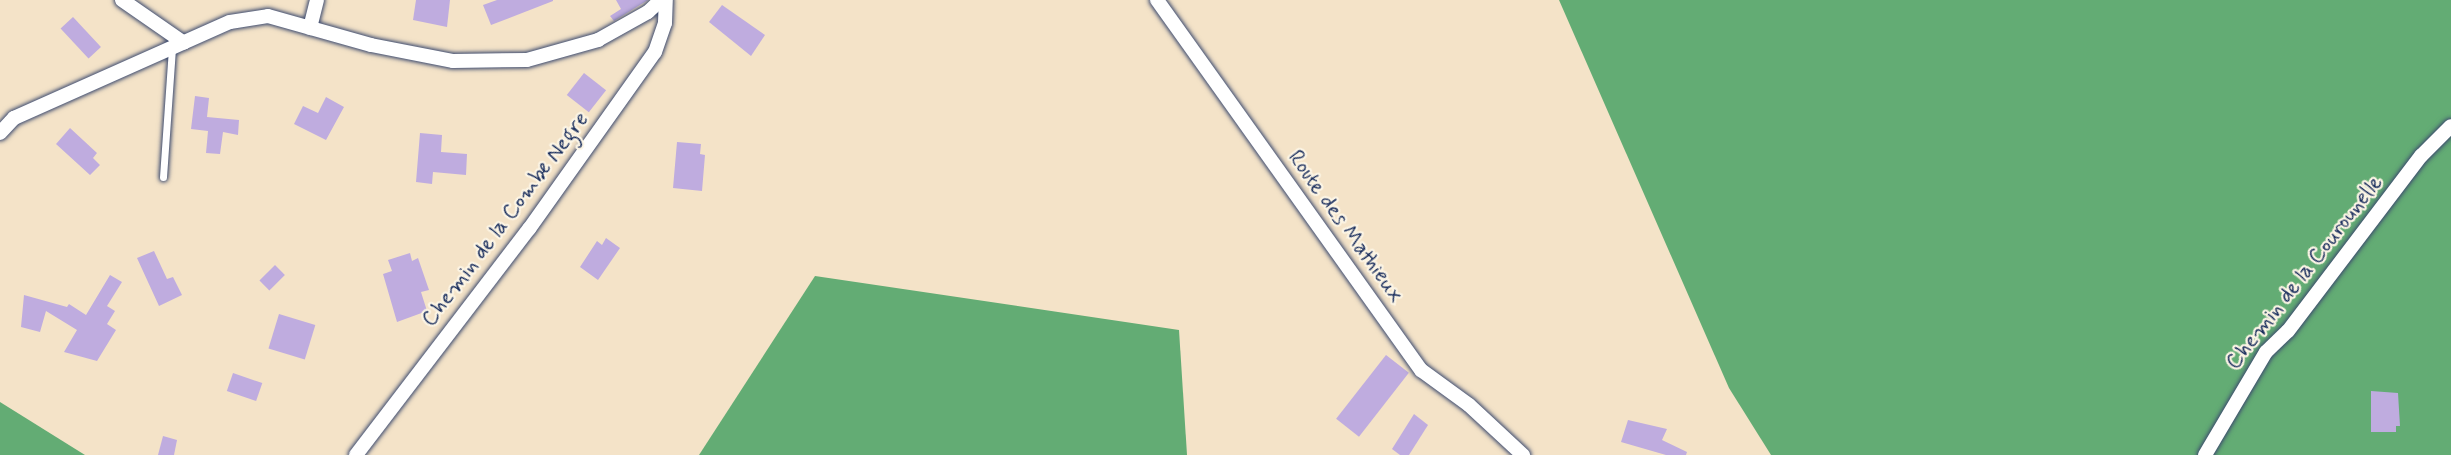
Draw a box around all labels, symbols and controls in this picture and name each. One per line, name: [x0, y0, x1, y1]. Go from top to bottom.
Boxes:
street label: Chemin de la Combe Negre: [417, 107, 595, 333]
street label: Route des Mathieux: [1282, 147, 1408, 307]
street label: Chemin de la Courounelle: [2222, 172, 2388, 374]

